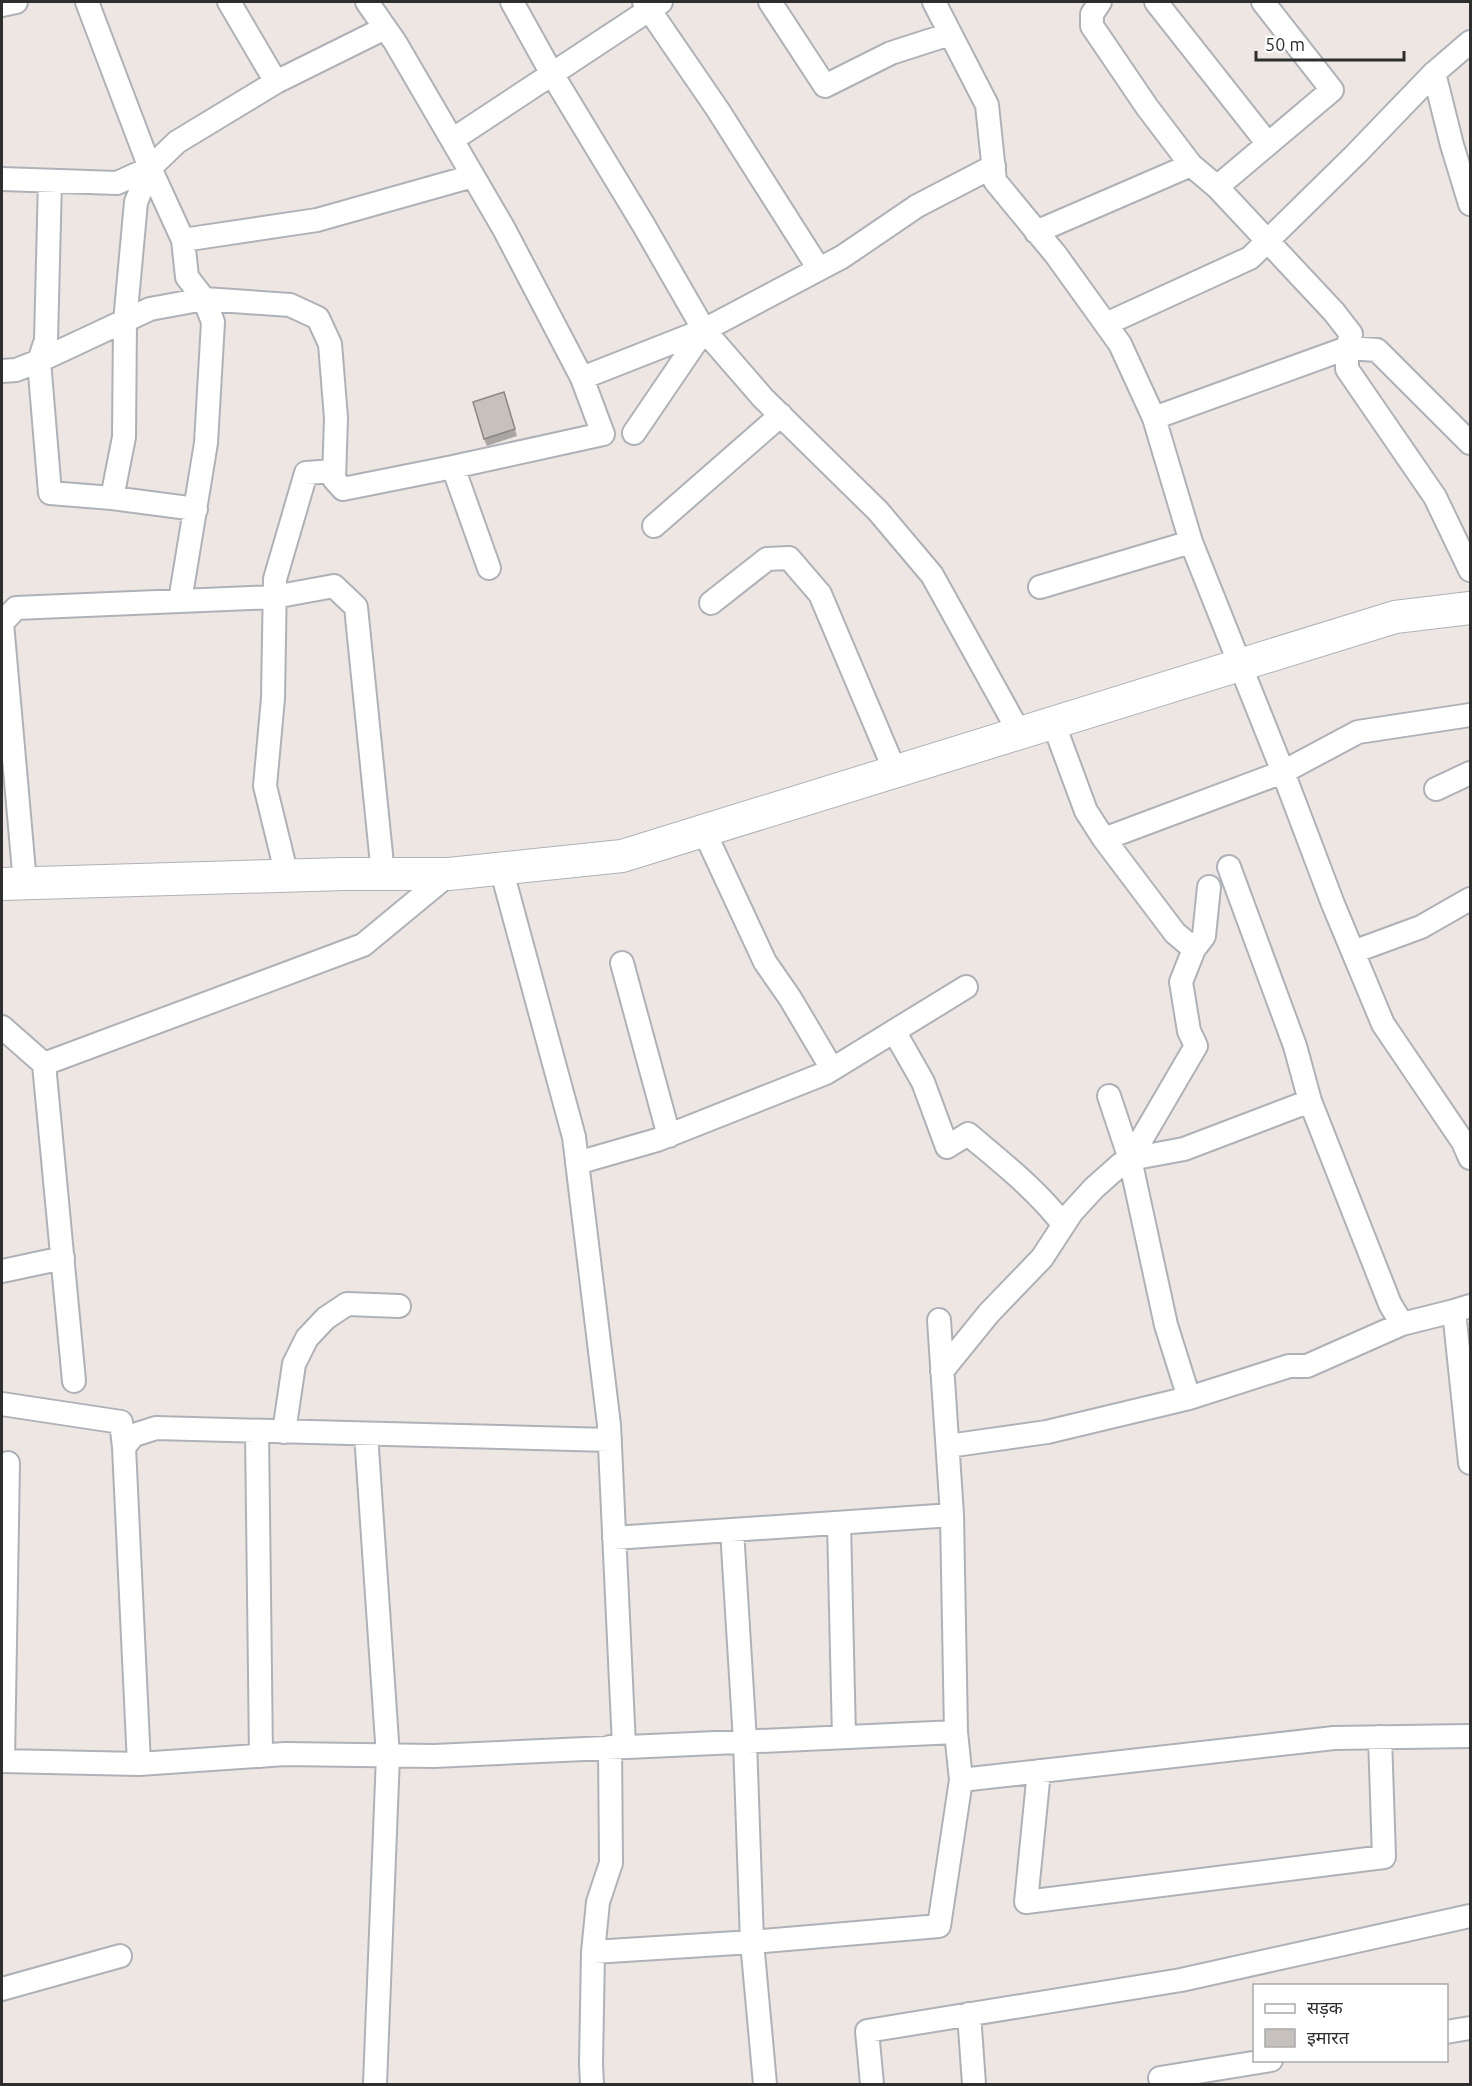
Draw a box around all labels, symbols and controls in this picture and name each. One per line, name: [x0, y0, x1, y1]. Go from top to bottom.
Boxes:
scale bar: [1256, 24, 1404, 62]
text: 50 m: [1265, 34, 1305, 54]
legend: [1253, 1984, 1448, 2062]
text: सड़क: [1307, 1997, 1344, 2018]
text: इमारत: [1307, 2027, 1350, 2047]

